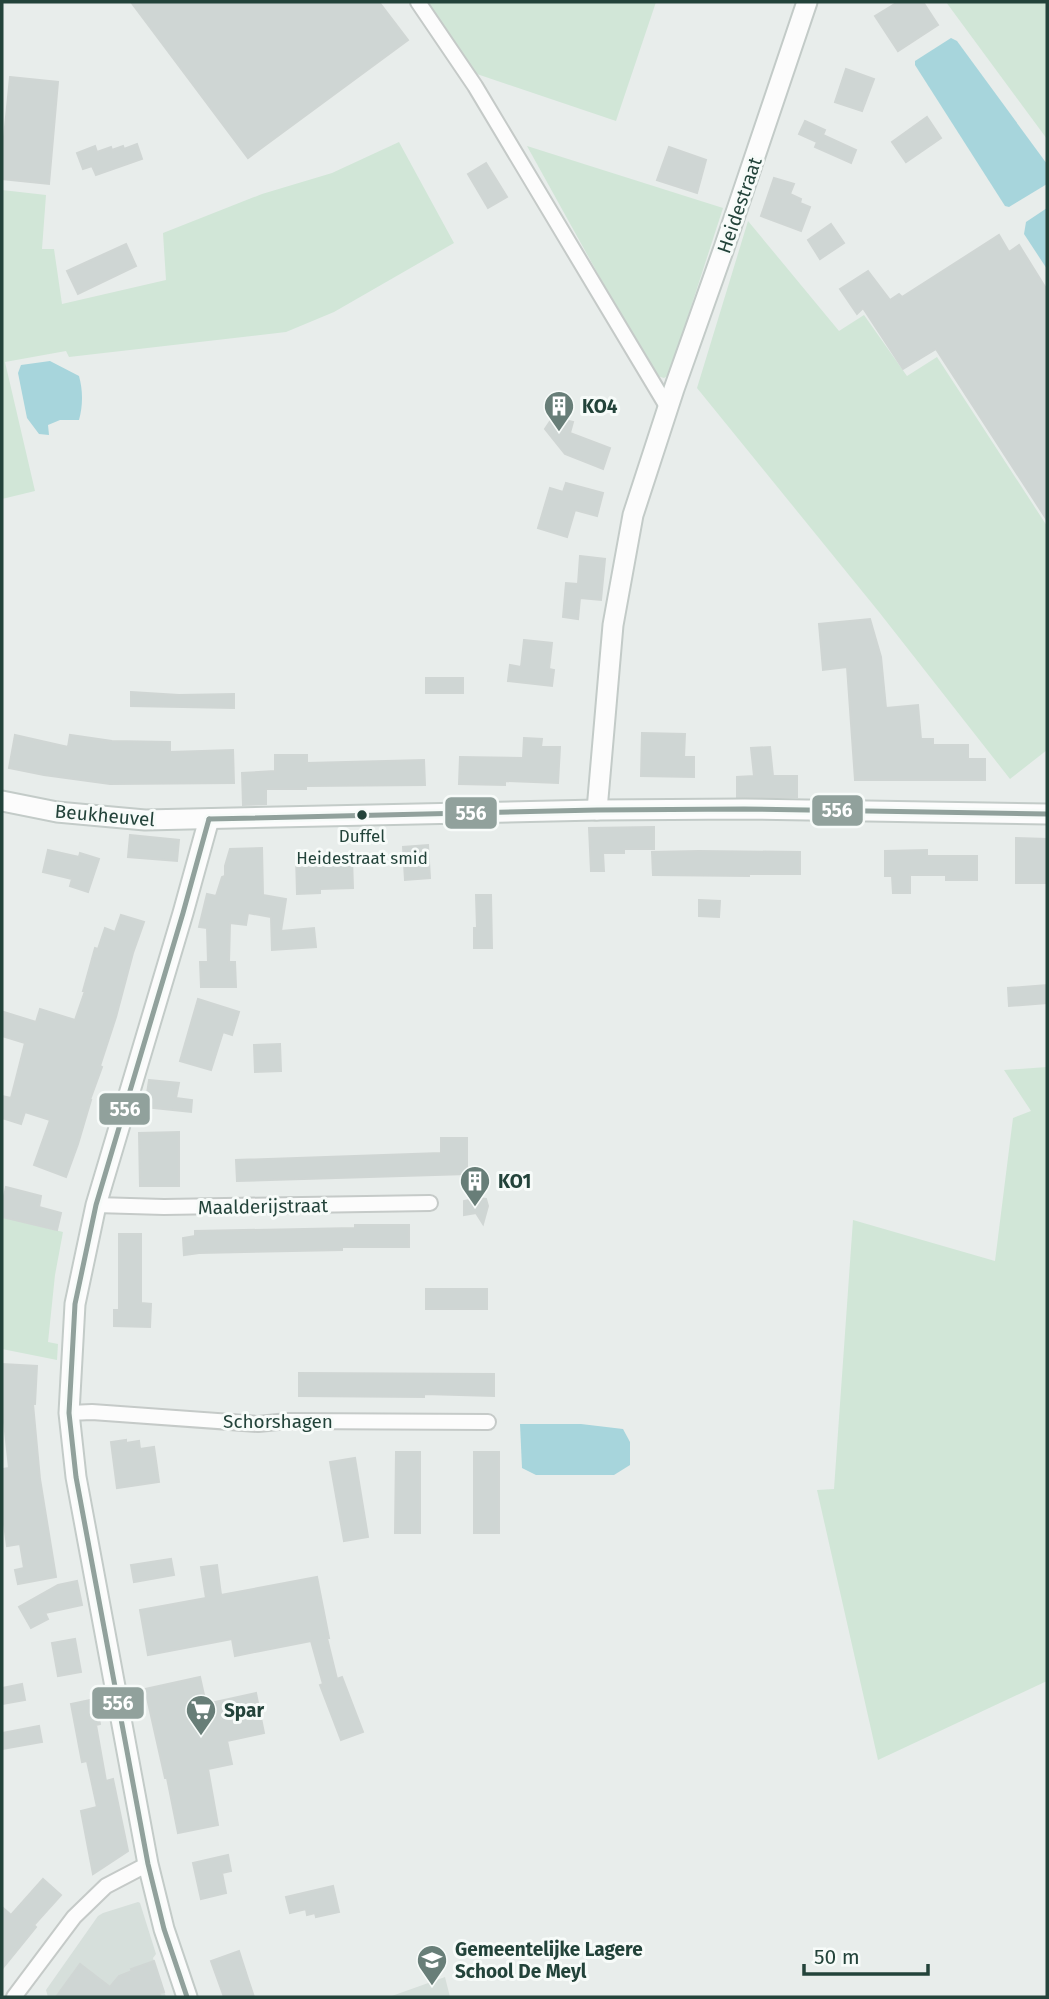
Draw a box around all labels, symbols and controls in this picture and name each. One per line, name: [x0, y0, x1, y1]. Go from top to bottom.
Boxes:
street label: Heidestraat: [712, 154, 767, 256]
building icon: KO4: [542, 389, 576, 433]
place label: KO4: [582, 395, 618, 418]
line badge: 556: [811, 794, 864, 827]
line badge: 556: [444, 796, 498, 830]
text: 556: [822, 799, 853, 822]
street label: Beukheuvel: [54, 800, 156, 831]
text: 556: [456, 802, 487, 825]
marker: Duffel Heidestraat smid: [355, 808, 369, 822]
place label: Duffel Heidestraat smid: [296, 826, 428, 869]
line badge: 556: [98, 1092, 151, 1126]
text: 556: [110, 1098, 141, 1121]
building icon: KO1: [458, 1164, 492, 1208]
place label: KO1: [498, 1170, 531, 1193]
street label: Maalderijstraat: [198, 1194, 328, 1219]
street label: Schorshagen: [223, 1410, 333, 1433]
line badge: 556: [91, 1686, 145, 1720]
text: 556: [103, 1692, 134, 1715]
supermarket icon: Spar: [184, 1693, 218, 1737]
place label: Spar: [224, 1699, 264, 1722]
scale bar: [804, 1932, 928, 1976]
place label: Gemeentelijke Lagere School De Meyl: [455, 1938, 643, 1983]
school or university icon: Gemeentelijke Lagere School De Meyl: [415, 1943, 449, 1987]
text: 50 m: [814, 1944, 860, 1970]

